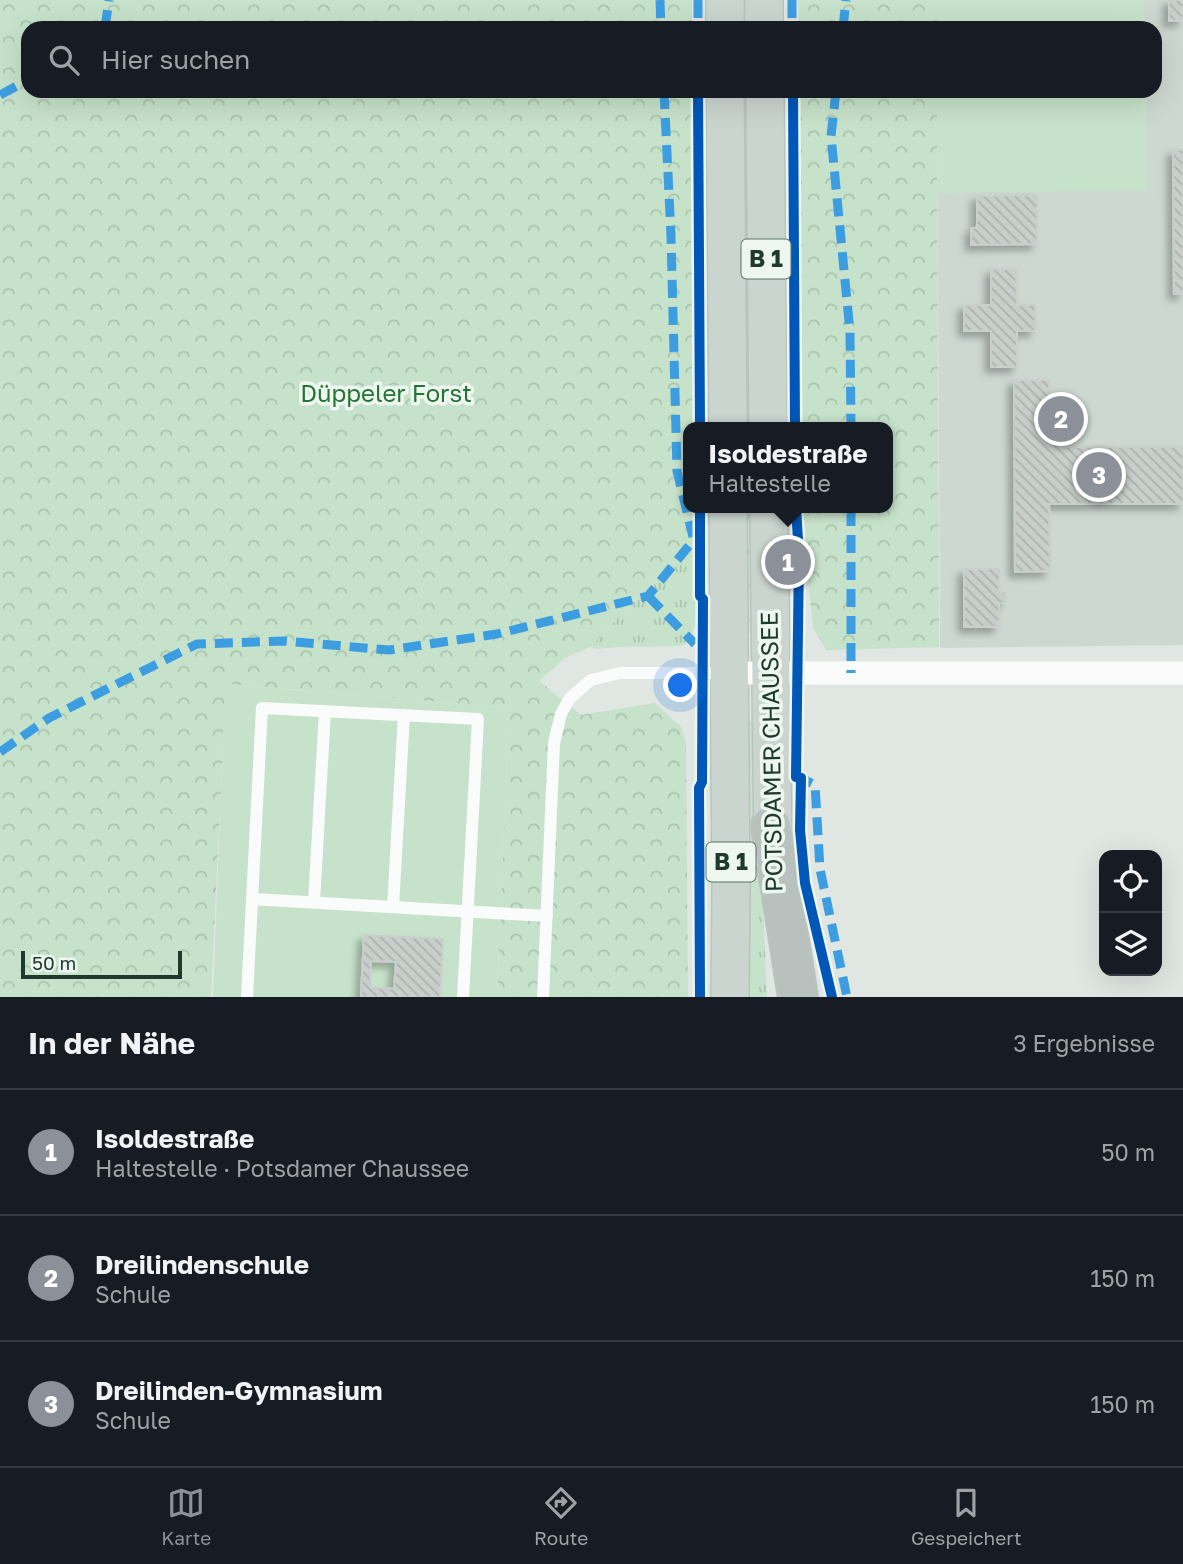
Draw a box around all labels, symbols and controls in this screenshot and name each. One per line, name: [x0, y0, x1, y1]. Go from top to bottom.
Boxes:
search box: [21, 21, 1162, 98]
icon: search: [45, 41, 83, 79]
text: Hier suchen: [101, 44, 250, 75]
road number: B 1: [742, 240, 790, 278]
park label: Düppeler Forst: [300, 378, 472, 407]
pin: 2: [1038, 393, 1084, 445]
popup: [683, 422, 893, 513]
text: Isoldestraße: [708, 438, 868, 469]
pin: 3: [1076, 449, 1122, 501]
text: Haltestelle: [708, 469, 831, 497]
pin: 1: [765, 536, 811, 588]
street label: POTSDAMER CHAUSSEE: [754, 612, 787, 892]
your location: [663, 668, 697, 702]
road number: B 1: [706, 842, 756, 882]
map controls: [1099, 850, 1162, 976]
button: locate: [1099, 850, 1162, 913]
button: layers: [1099, 913, 1162, 976]
scale bar: [21, 948, 182, 980]
text: 50 m: [32, 951, 76, 974]
text: In der Nähe: [28, 1025, 195, 1061]
text: 3 Ergebnisse: [1013, 1029, 1155, 1057]
text: Isoldestraße: [95, 1123, 254, 1154]
text: 1: [45, 1138, 57, 1166]
text: 50 m: [1101, 1138, 1155, 1166]
text: Haltestelle · Potsdamer Chaussee: [95, 1154, 469, 1182]
text: Dreilindenschule: [95, 1249, 309, 1280]
text: 2: [44, 1264, 58, 1292]
text: 150 m: [1090, 1264, 1155, 1292]
text: Schule: [95, 1280, 171, 1308]
text: Dreilinden-Gymnasium: [95, 1375, 382, 1406]
text: 3: [44, 1390, 58, 1418]
text: 150 m: [1090, 1390, 1155, 1418]
text: Schule: [95, 1406, 171, 1434]
tab: Karte: [161, 1484, 211, 1549]
tab: Route: [534, 1484, 588, 1549]
tab: Gespeichert: [911, 1484, 1022, 1549]

